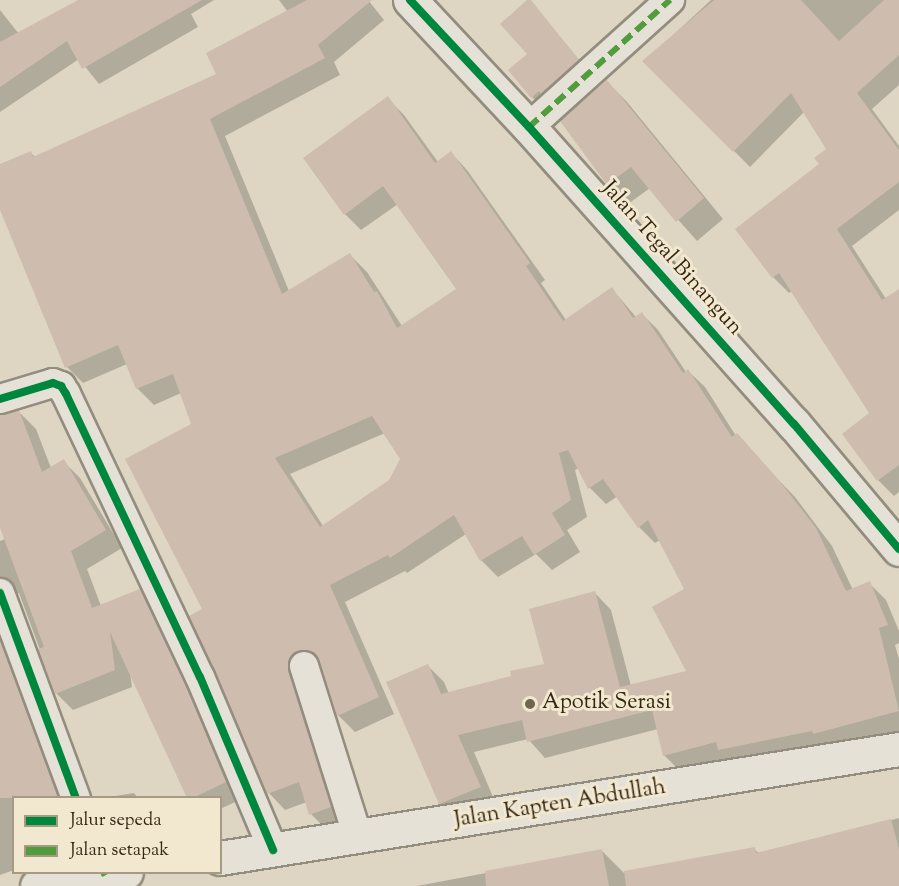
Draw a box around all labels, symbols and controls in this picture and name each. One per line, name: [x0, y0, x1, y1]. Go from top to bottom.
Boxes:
street label: Jalan Tegal Binangun: [595, 176, 747, 342]
place label: Apotik Serasi: [542, 691, 671, 717]
marker: Apotik Serasi: [523, 697, 537, 711]
street label: Jalan Kapten Abdullah: [452, 775, 668, 835]
legend: [12, 796, 222, 874]
text: Jalur sepeda: [70, 808, 161, 834]
text: Jalan setapak: [70, 838, 169, 864]

